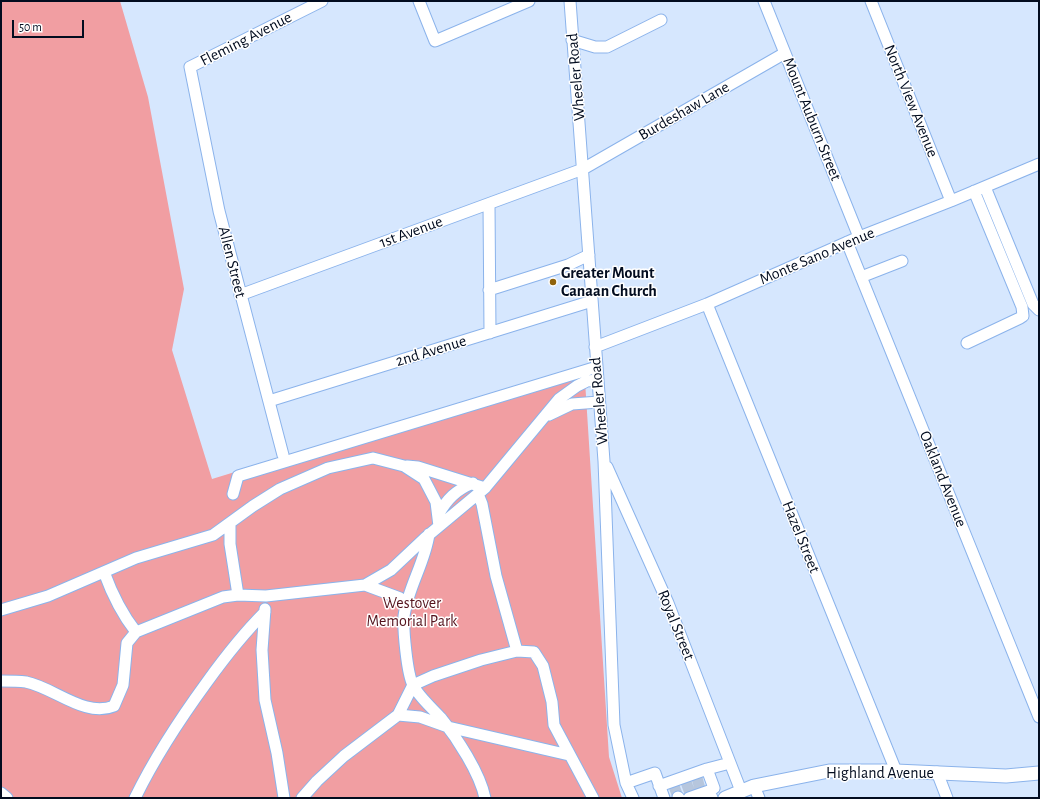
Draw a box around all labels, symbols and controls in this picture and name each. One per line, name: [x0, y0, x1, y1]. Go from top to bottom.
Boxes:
street label: Fleming Avenue: [197, 8, 295, 70]
scale bar: [14, 12, 86, 38]
text: 50 m: [19, 21, 42, 33]
street label: Wheeler Road: [563, 32, 589, 122]
street label: North View Avenue: [880, 42, 942, 160]
street label: Mount Auburn Street: [779, 55, 845, 183]
street label: Burdeshaw Lane: [635, 77, 733, 145]
street label: 1st Avenue: [377, 212, 445, 252]
street label: Monte Sano Avenue: [757, 223, 877, 289]
street label: Allen Street: [214, 224, 250, 300]
place label: Greater Mount Canaan Church: [561, 263, 657, 301]
marker: Greater Mount Canaan Church: [548, 277, 558, 287]
street label: 2nd Avenue: [393, 331, 469, 371]
street label: Wheeler Road: [586, 356, 612, 446]
street label: Oakland Avenue: [915, 428, 971, 530]
street label: Hazel Street: [778, 498, 824, 576]
street label: Royal Street: [653, 587, 699, 663]
park label: Westover Memorial Park: [367, 593, 457, 631]
street label: Highland Avenue: [826, 763, 934, 783]

